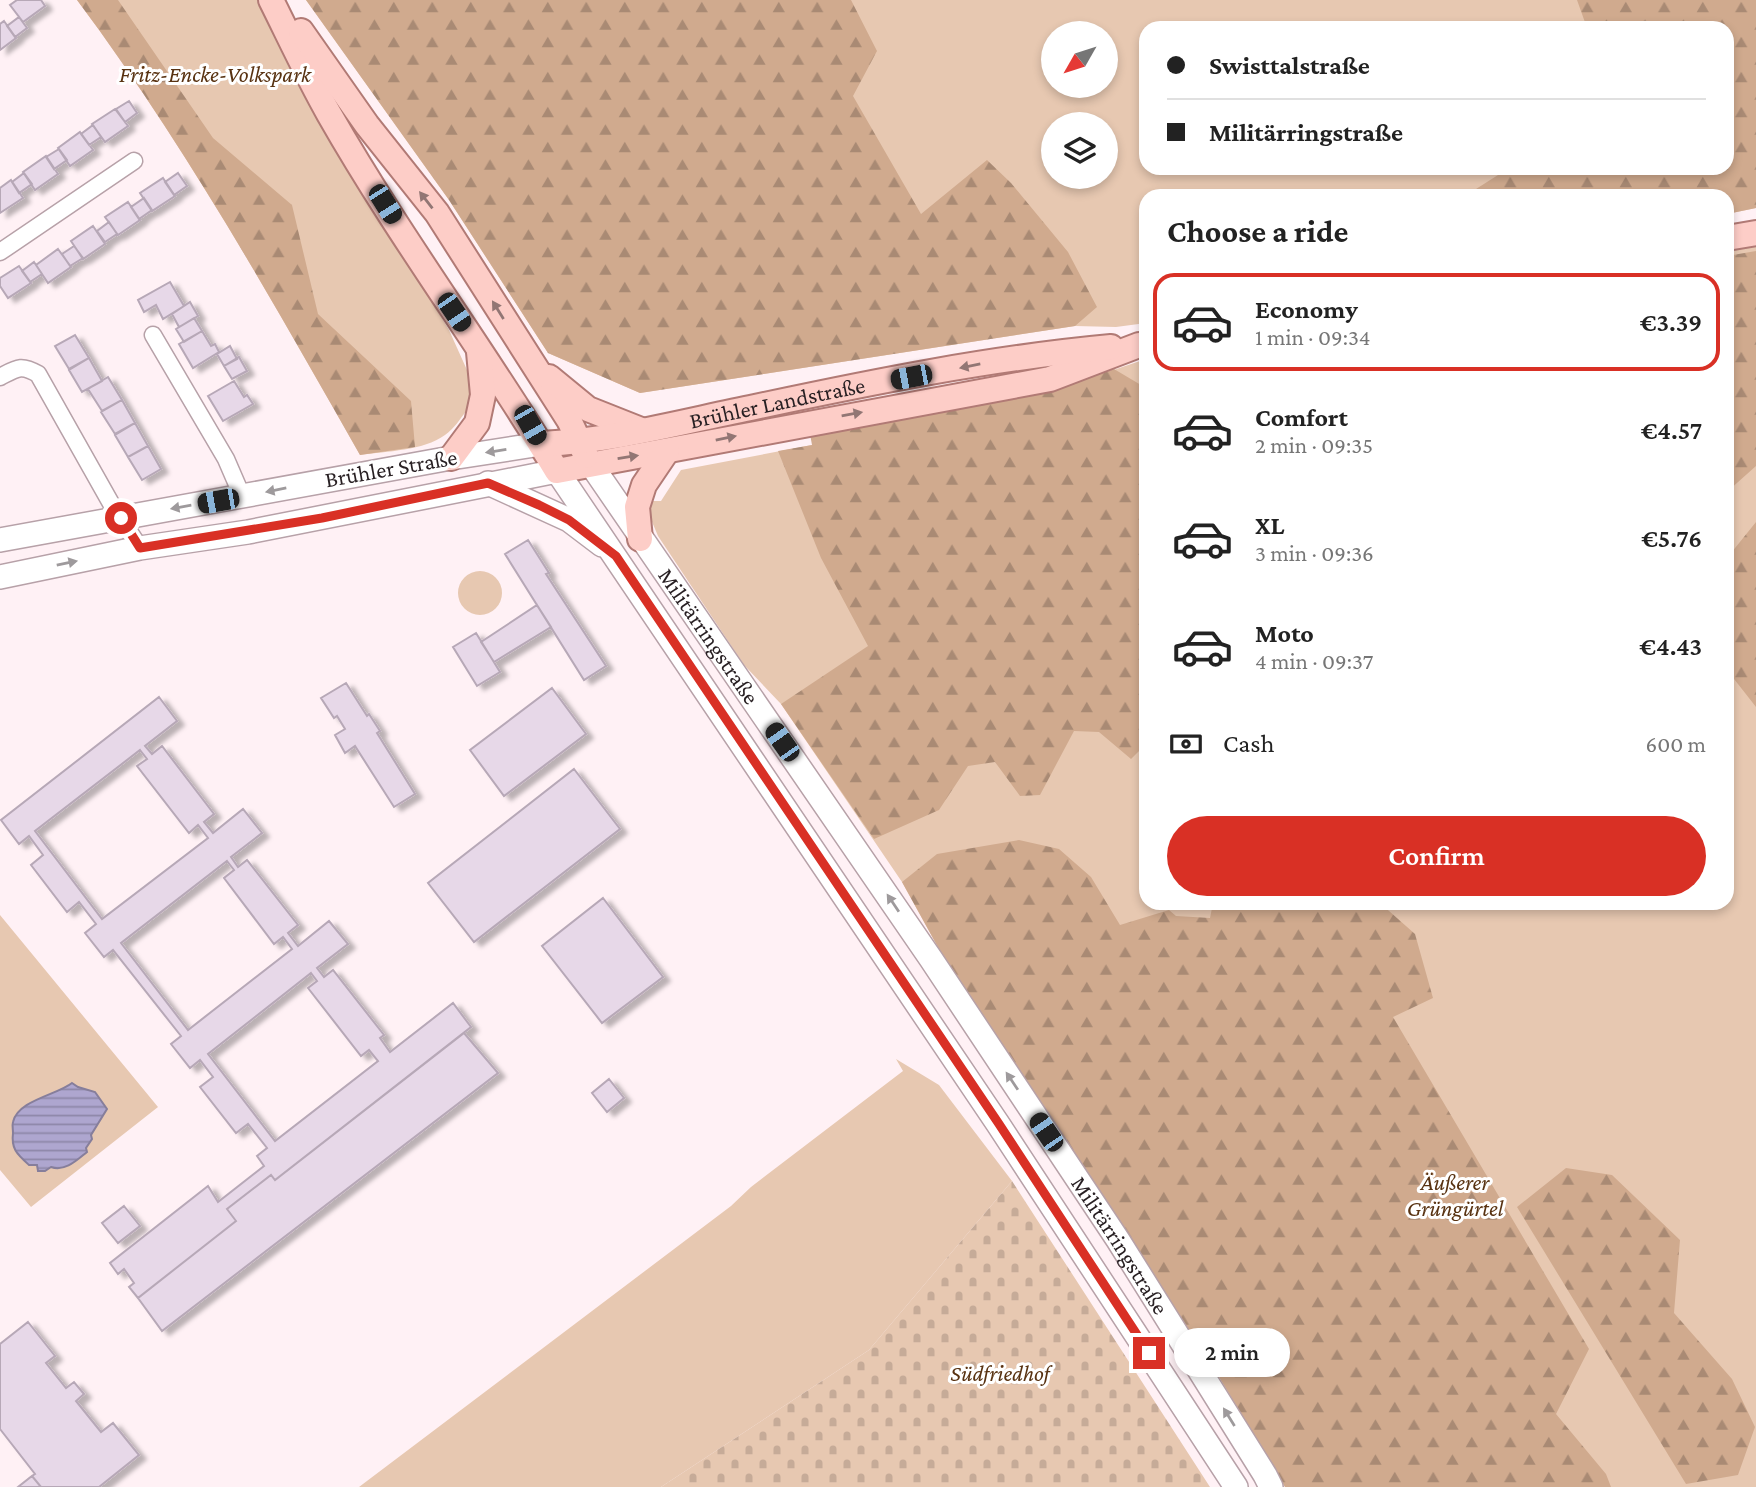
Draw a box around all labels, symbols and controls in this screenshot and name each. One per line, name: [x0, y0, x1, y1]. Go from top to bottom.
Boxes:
north arrow: [1041, 21, 1118, 98]
map controls: [1041, 21, 1118, 189]
text: Swisttalstraße: [1209, 51, 1370, 80]
park label: Fritz-Encke-Volkspark: [119, 61, 312, 87]
button: layers: [1041, 112, 1118, 189]
text: Militärringstraße: [1209, 118, 1403, 147]
car: [365, 181, 406, 227]
one-way arrow: [420, 191, 434, 209]
text: Choose a ride: [1167, 213, 1348, 249]
car: [434, 289, 475, 335]
icon: car: [1171, 291, 1234, 354]
text: Economy: [1255, 295, 1358, 324]
one-way arrow: [492, 300, 505, 319]
text: €3.39: [1640, 308, 1702, 337]
text: 1 min · 09:34: [1255, 324, 1371, 350]
one-way arrow: [959, 361, 981, 372]
car: [889, 363, 934, 391]
street label: Brühler Landstraße: [687, 372, 867, 434]
icon: car: [1171, 399, 1234, 462]
car: [511, 402, 550, 448]
text: Comfort: [1255, 403, 1348, 432]
one-way arrow: [841, 409, 863, 420]
text: €4.57: [1641, 416, 1702, 445]
text: 2 min · 09:35: [1255, 432, 1373, 458]
one-way arrow: [715, 433, 737, 444]
street label: Brühler Straße: [323, 444, 459, 492]
one-way arrow: [485, 445, 507, 456]
one-way arrow: [618, 451, 640, 462]
one-way arrow: [265, 484, 287, 495]
car: [196, 487, 241, 515]
route start: [105, 502, 137, 534]
one-way arrow: [170, 502, 192, 513]
icon: car: [1171, 507, 1234, 570]
text: XL: [1255, 511, 1284, 540]
text: €5.76: [1641, 524, 1702, 553]
text: 3 min · 09:36: [1255, 540, 1374, 566]
one-way arrow: [56, 558, 78, 569]
street label: Militärringstraße: [653, 563, 765, 709]
icon: car: [1171, 615, 1234, 678]
text: Moto: [1255, 619, 1314, 648]
text: €4.43: [1639, 632, 1702, 661]
text: 4 min · 09:37: [1255, 648, 1373, 674]
car: [762, 719, 803, 765]
icon: cash: [1167, 725, 1205, 763]
text: Cash: [1223, 729, 1274, 758]
text: 600 m: [1646, 731, 1706, 757]
button: Confirm: [1167, 816, 1706, 896]
one-way arrow: [886, 893, 899, 913]
one-way arrow: [1005, 1072, 1019, 1090]
car: [1026, 1109, 1067, 1155]
park label: Äußerer Grüngürtel: [1407, 1169, 1504, 1221]
street label: Militärringstraße: [1066, 1171, 1174, 1319]
callout: 2 min: [1174, 1328, 1289, 1378]
route end: [1133, 1337, 1165, 1369]
text: 2 min: [1205, 1339, 1259, 1365]
park label: Südfriedhof: [950, 1360, 1053, 1386]
one-way arrow: [1223, 1407, 1236, 1426]

